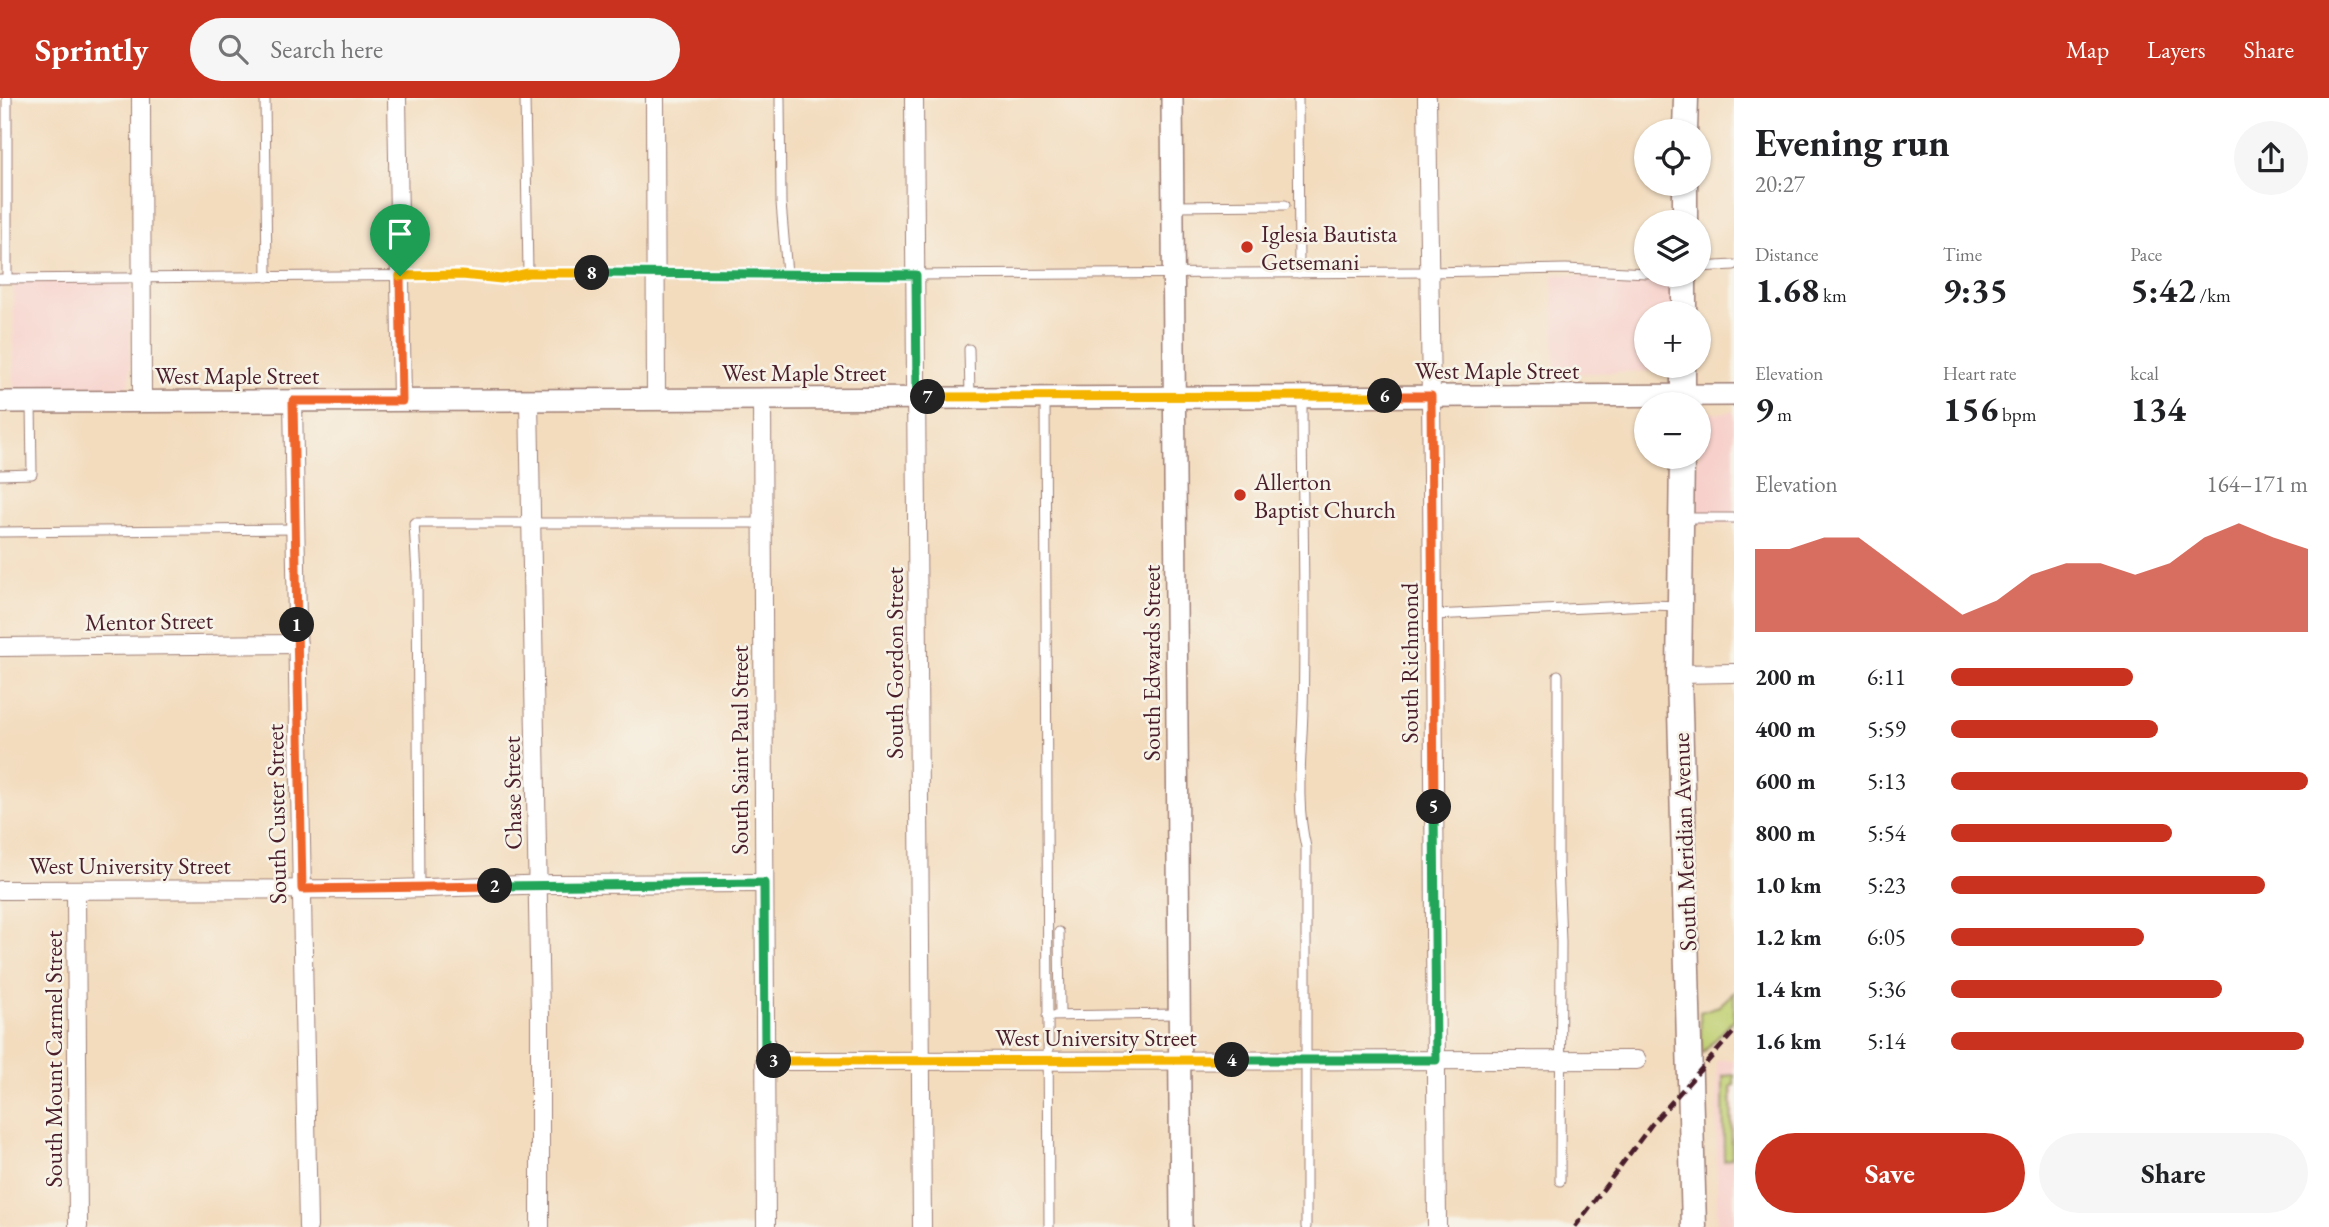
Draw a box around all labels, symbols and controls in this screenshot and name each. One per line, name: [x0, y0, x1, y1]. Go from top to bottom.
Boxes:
search box: [190, 18, 680, 81]
text: Sprintly: [35, 28, 148, 71]
icon: search: [214, 30, 252, 68]
text: Search here: [270, 32, 383, 66]
text: Map: [2066, 34, 2109, 65]
text: Layers: [2147, 34, 2206, 65]
text: Share: [2244, 34, 2294, 65]
text: Evening run: [1755, 118, 1950, 167]
map controls: [1634, 119, 1711, 469]
button: locate: [1634, 119, 1711, 196]
button: share: [2234, 121, 2308, 195]
text: 20:27: [1755, 169, 1805, 199]
pin: [370, 204, 430, 276]
button: layers: [1634, 210, 1711, 287]
icon: arrive: [381, 215, 419, 253]
place label: Iglesia Bautista Getsemani: [1261, 218, 1398, 277]
marker: Iglesia Bautista Getsemani: [1239, 239, 1255, 255]
text: Distance: [1755, 242, 1818, 267]
text: Time: [1943, 242, 1982, 267]
text: Pace: [2130, 242, 2162, 267]
pin: 8: [574, 256, 610, 290]
text: 8: [586, 260, 597, 285]
text: 1.68: [1755, 267, 1819, 312]
text: 9:35: [1943, 267, 2008, 312]
text: 5:42: [2130, 267, 2196, 312]
text: km: [1819, 283, 1847, 308]
text: /km: [2196, 283, 2231, 308]
button: +: [1634, 301, 1711, 378]
street label: West Maple Street: [1415, 355, 1580, 386]
street label: West Maple Street: [722, 357, 887, 388]
street label: West Maple Street: [155, 360, 320, 391]
text: Elevation: [1755, 361, 1823, 386]
text: Heart rate: [1943, 361, 2016, 386]
text: kcal: [2130, 361, 2159, 386]
pin: 6: [1368, 378, 1402, 414]
pin: 7: [911, 380, 946, 414]
text: 6: [1379, 383, 1390, 408]
text: 7: [922, 384, 933, 409]
text: 9: [1755, 386, 1774, 431]
text: 156: [1943, 386, 1998, 431]
text: 134: [2130, 386, 2186, 431]
button: −: [1634, 392, 1711, 469]
text: m: [1774, 402, 1792, 427]
text: bpm: [1998, 402, 2036, 427]
place label: Allerton Baptist Church: [1253, 466, 1396, 525]
text: Elevation: [1755, 469, 1838, 499]
text: 164–171 m: [2207, 469, 2308, 499]
marker: Allerton Baptist Church: [1232, 487, 1248, 503]
street label: South Edwards Street: [1136, 564, 1167, 761]
street label: South Gordon Street: [879, 567, 910, 759]
street label: South Richmond: [1394, 582, 1425, 743]
street label: Mentor Street: [85, 604, 214, 638]
pin: 1: [280, 608, 314, 642]
text: 1: [291, 612, 302, 637]
street label: South Saint Paul Street: [724, 645, 755, 855]
text: 200 m: [1755, 662, 1816, 692]
text: 6:11: [1867, 662, 1906, 692]
text: 400 m: [1755, 714, 1816, 744]
text: 5:59: [1867, 714, 1906, 744]
street label: South Custer Street: [259, 723, 293, 904]
street label: South Meridian Avenue: [1665, 732, 1703, 952]
street label: Chase Street: [496, 735, 528, 850]
text: 600 m: [1755, 766, 1816, 796]
text: 5:13: [1867, 766, 1906, 796]
pin: 5: [1416, 790, 1452, 824]
text: 5: [1428, 794, 1439, 819]
text: 800 m: [1755, 818, 1816, 848]
text: 5:54: [1867, 818, 1906, 848]
street label: West University Street: [29, 850, 231, 881]
pin: 2: [477, 868, 512, 904]
text: 1.0 km: [1755, 870, 1822, 900]
text: 5:23: [1867, 870, 1906, 900]
text: 2: [489, 873, 500, 898]
text: 1.2 km: [1755, 922, 1822, 952]
text: 6:05: [1867, 922, 1906, 952]
street label: South Mount Carmel Street: [38, 930, 69, 1188]
text: 1.4 km: [1755, 974, 1822, 1004]
text: 5:36: [1867, 974, 1906, 1004]
street label: West University Street: [995, 1022, 1197, 1053]
text: 1.6 km: [1755, 1026, 1822, 1056]
text: 5:14: [1867, 1026, 1906, 1056]
pin: 4: [1214, 1042, 1250, 1077]
pin: 3: [756, 1044, 792, 1079]
text: 4: [1226, 1047, 1237, 1072]
text: 3: [768, 1048, 779, 1073]
button: Save: [1755, 1133, 2025, 1213]
button: Share: [2039, 1133, 2308, 1213]

